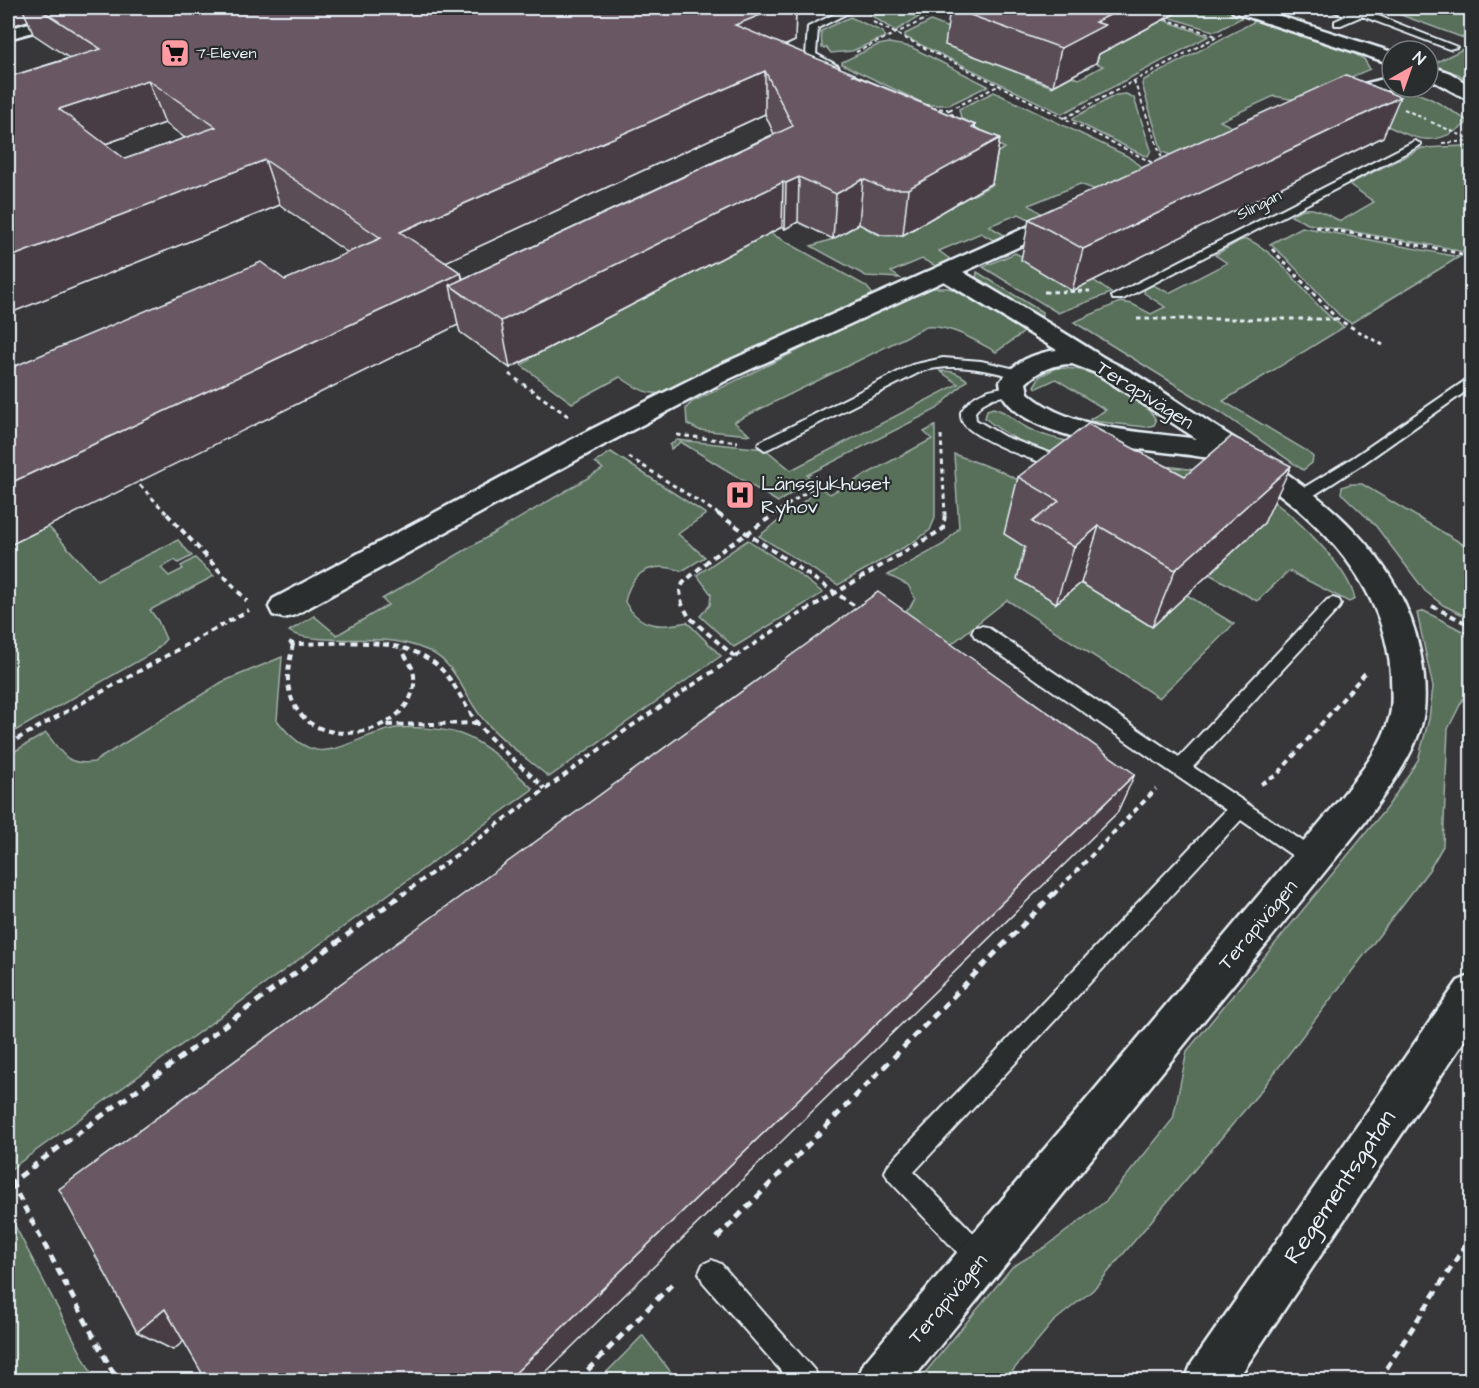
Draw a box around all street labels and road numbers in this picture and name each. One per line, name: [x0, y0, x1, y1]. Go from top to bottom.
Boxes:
street label: Slingan: [1233, 184, 1286, 226]
street label: Terapivägen: [1090, 354, 1199, 437]
street label: Terapivägen: [1212, 874, 1305, 977]
street label: Regementsgatan: [1276, 1103, 1405, 1271]
street label: Terapivägen: [902, 1248, 995, 1351]

